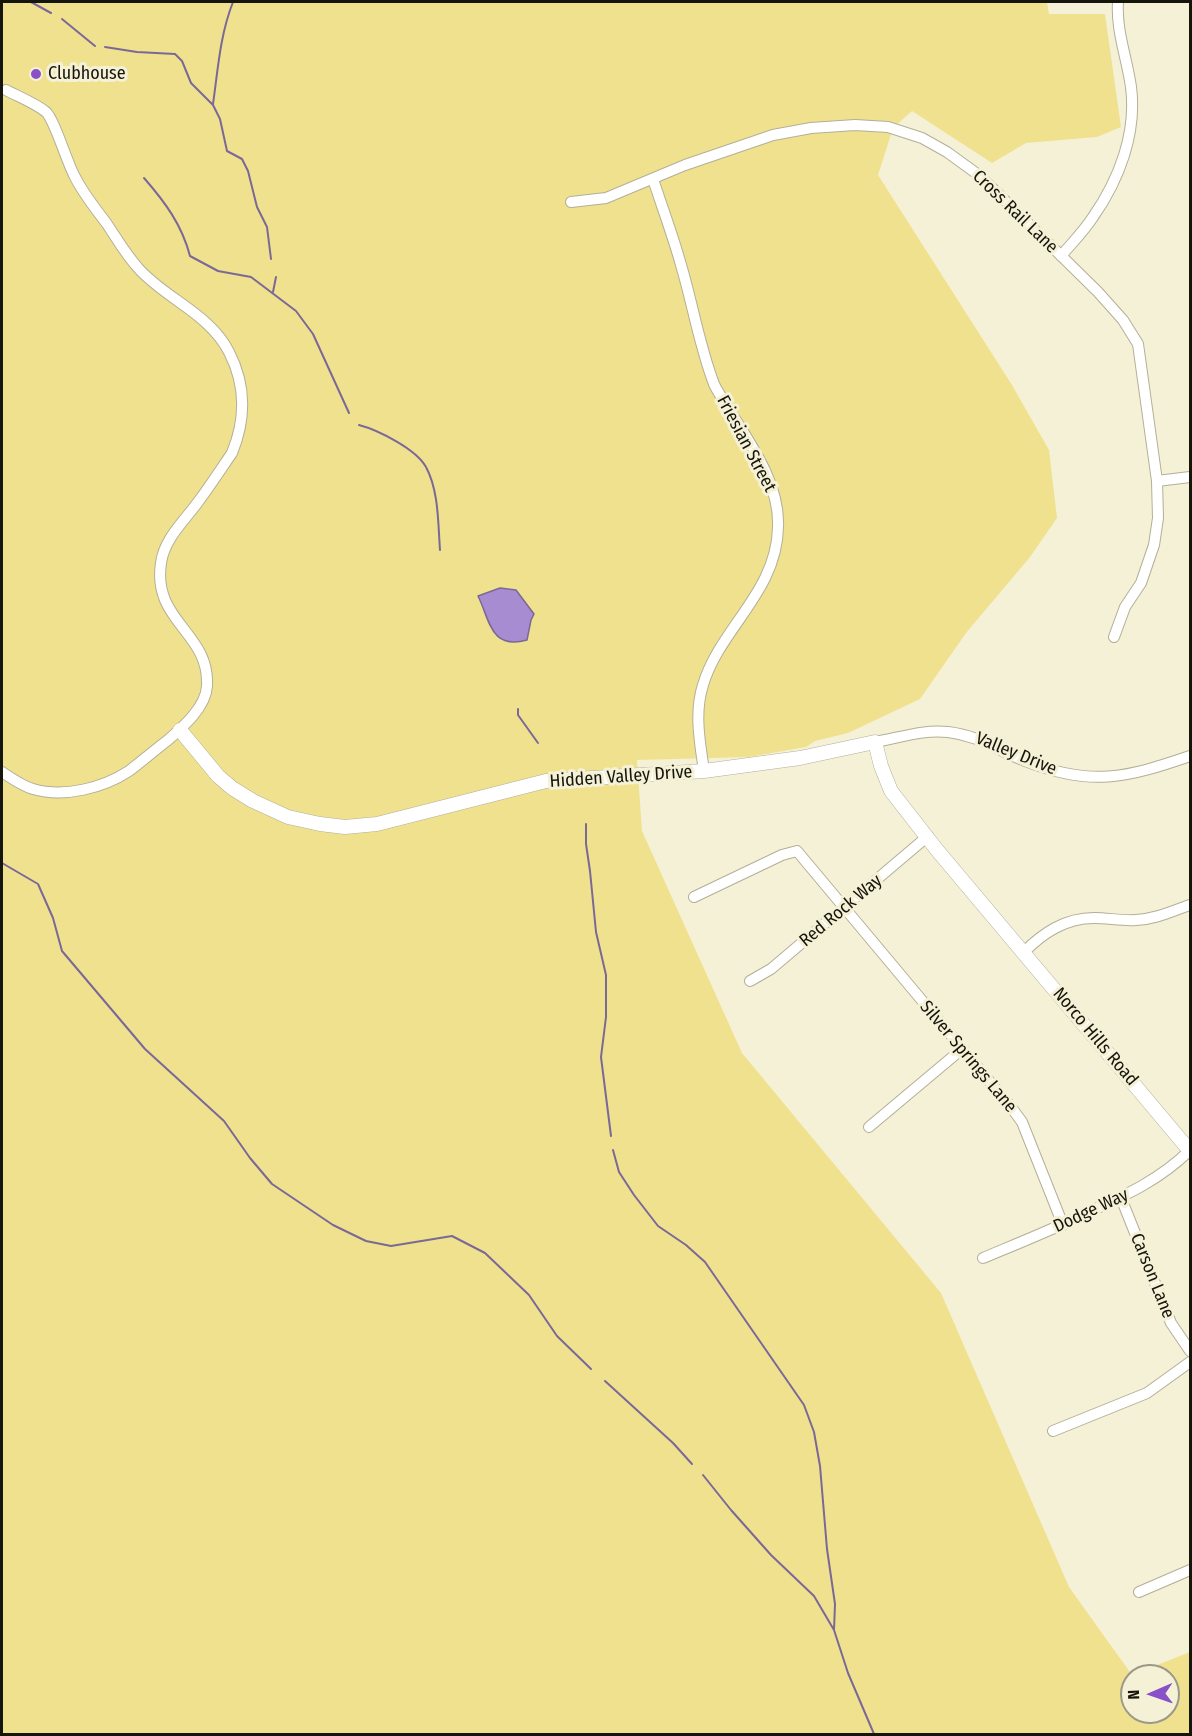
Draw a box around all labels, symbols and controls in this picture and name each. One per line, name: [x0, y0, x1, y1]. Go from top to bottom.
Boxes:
place label: Clubhouse: [48, 63, 126, 85]
marker: Clubhouse: [29, 67, 43, 81]
street label: Cross Rail Lane: [968, 166, 1062, 258]
street label: Friesian Street: [712, 392, 780, 496]
street label: Valley Drive: [972, 728, 1060, 780]
street label: Hidden Valley Drive: [549, 761, 693, 793]
street label: Red Rock Way: [795, 870, 887, 952]
street label: Norco Hills Road: [1048, 984, 1142, 1090]
street label: Silver Springs Lane: [915, 997, 1021, 1117]
street label: Dodge Way: [1050, 1184, 1132, 1238]
street label: Carson Lane: [1125, 1230, 1179, 1322]
north arrow: [1120, 1664, 1180, 1724]
text: N: [1124, 1689, 1143, 1700]

